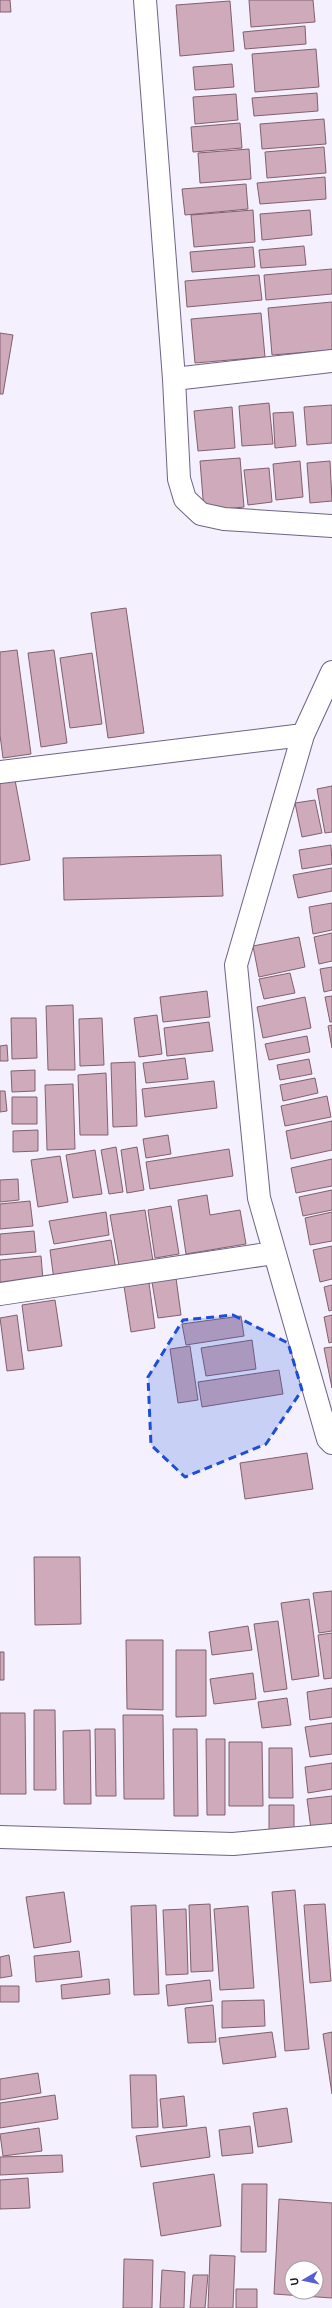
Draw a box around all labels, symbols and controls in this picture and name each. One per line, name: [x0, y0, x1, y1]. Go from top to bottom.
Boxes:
north arrow: [284, 2260, 324, 2300]
text: U: [288, 2276, 302, 2286]

